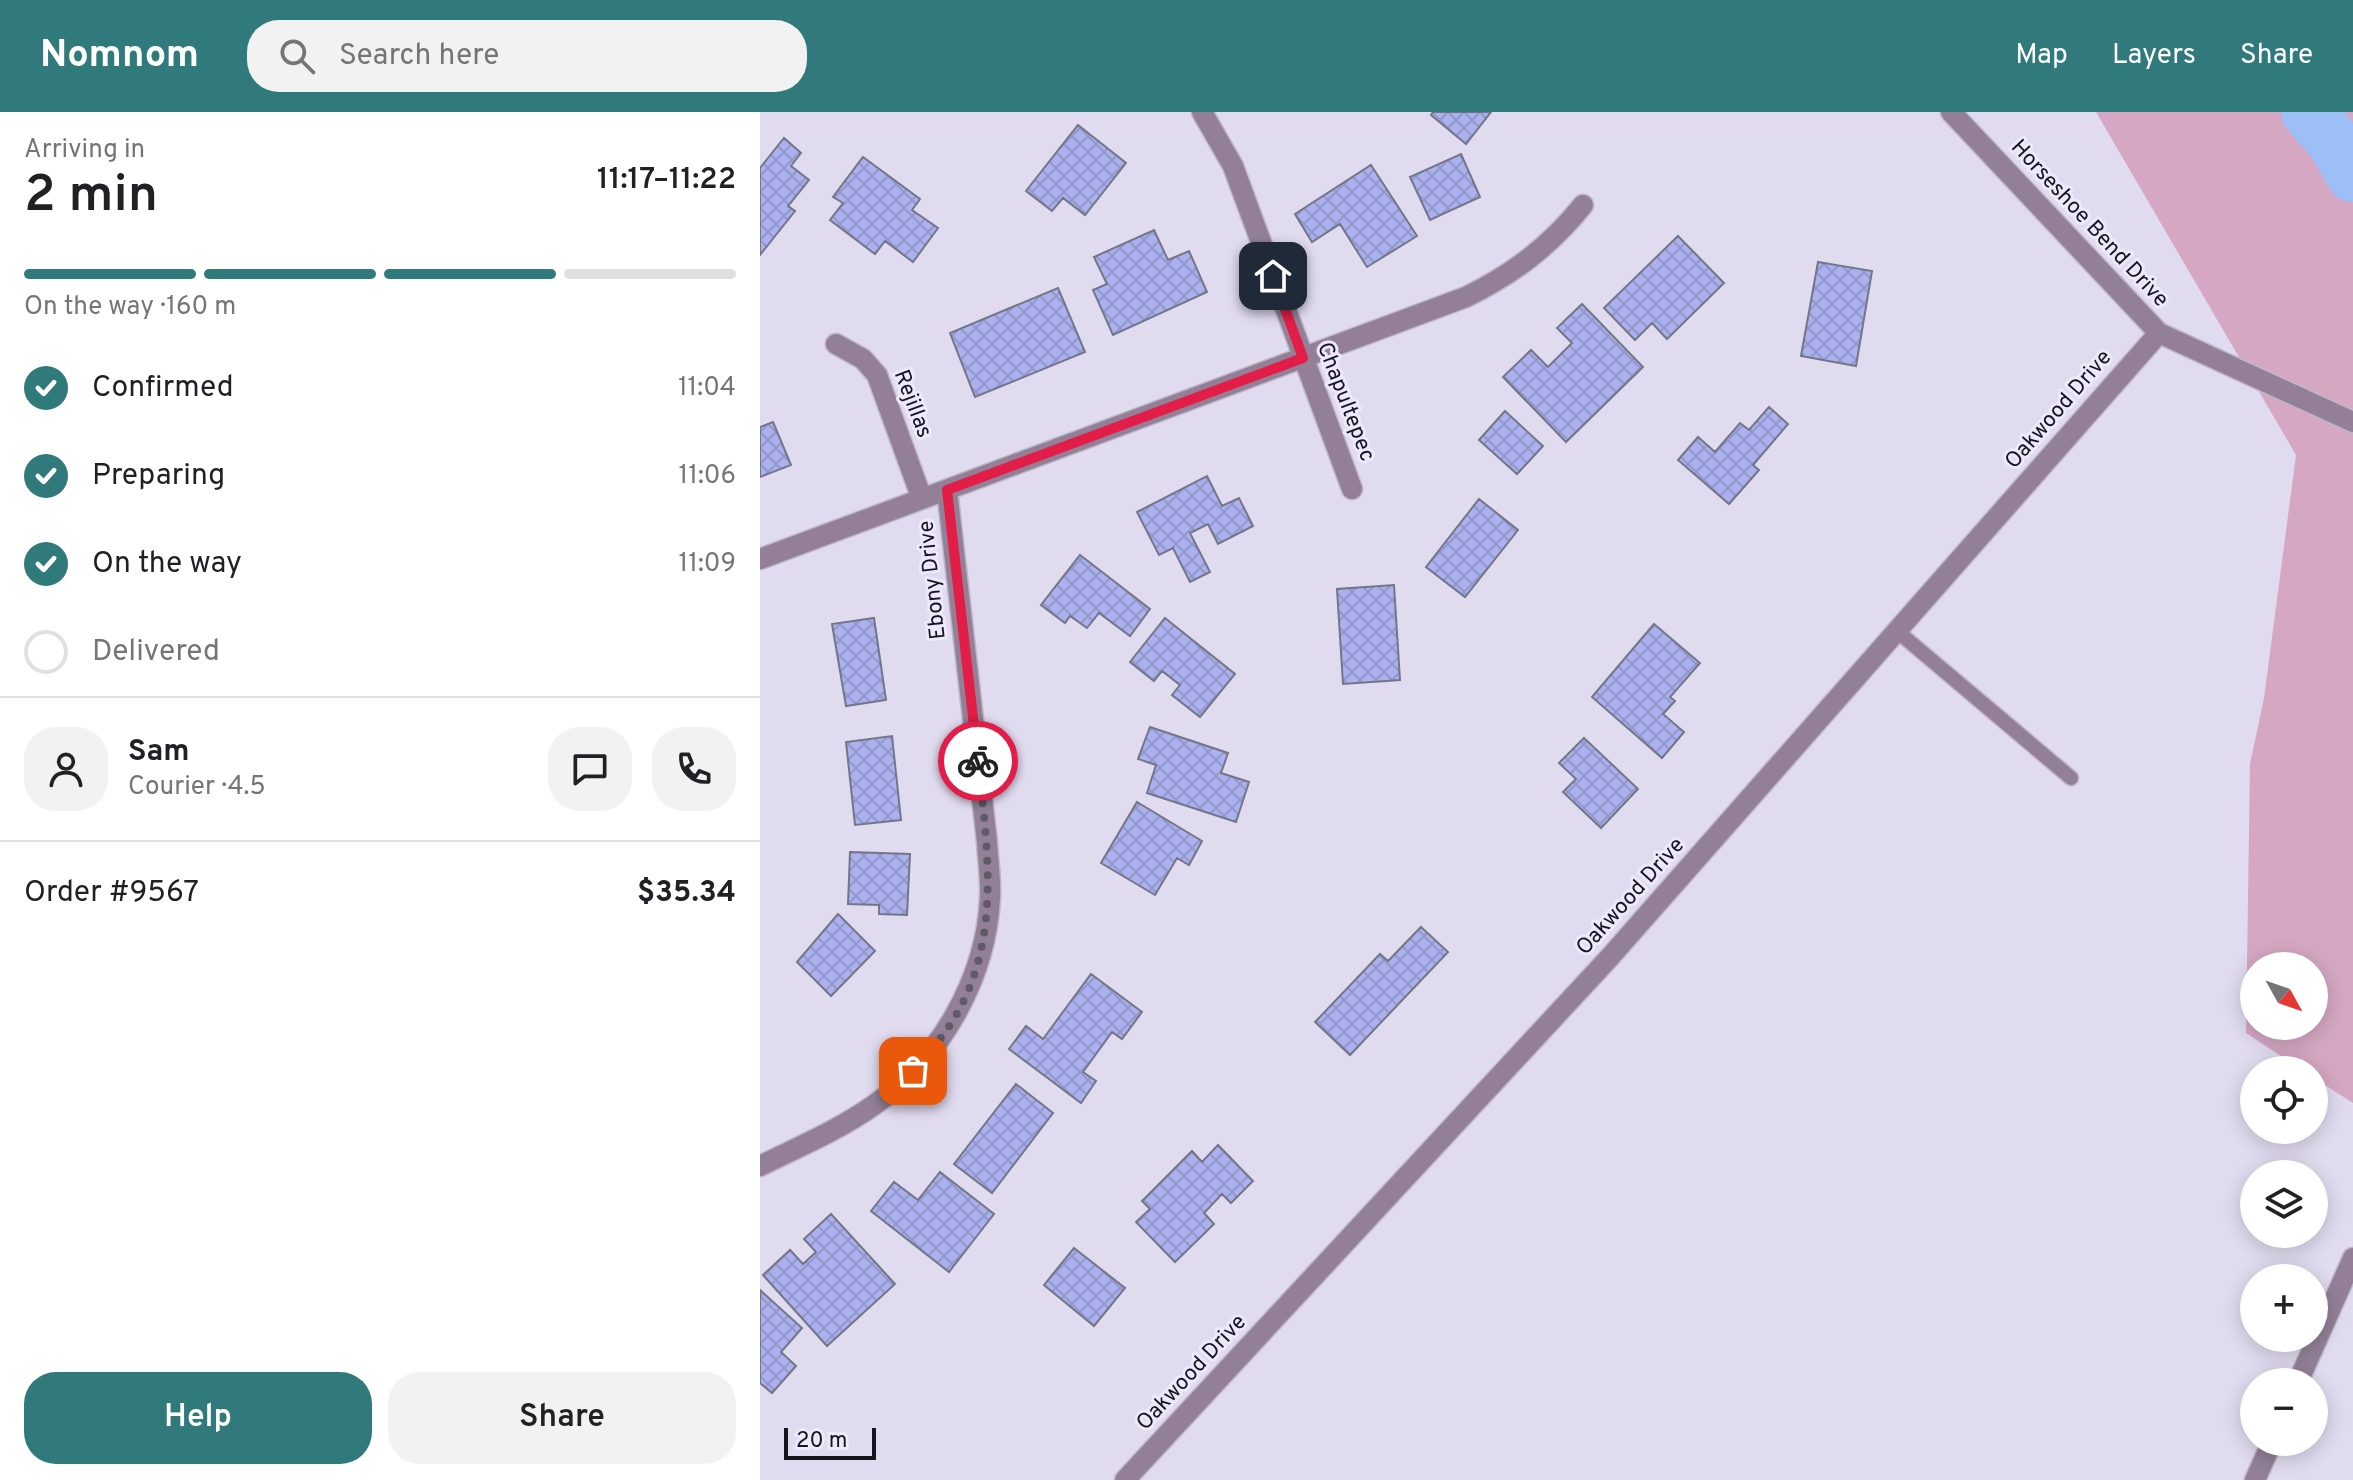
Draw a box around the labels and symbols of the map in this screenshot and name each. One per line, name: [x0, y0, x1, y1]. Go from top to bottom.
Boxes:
street label: Horseshoe Bend Drive: [2004, 135, 2174, 313]
pin: [1239, 242, 1307, 310]
street label: Chapultepec: [1310, 339, 1380, 465]
street label: Oakwood Drive: [2000, 345, 2118, 475]
street label: Rejillas: [887, 366, 937, 442]
street label: Ebony Drive: [913, 519, 953, 641]
courier: [938, 721, 1018, 801]
street label: Oakwood Drive: [1571, 833, 1691, 961]
north arrow: [2240, 952, 2328, 1040]
pin: [879, 1037, 947, 1105]
street label: Oakwood Drive: [1131, 1309, 1253, 1437]
scale bar: [784, 1424, 876, 1460]

